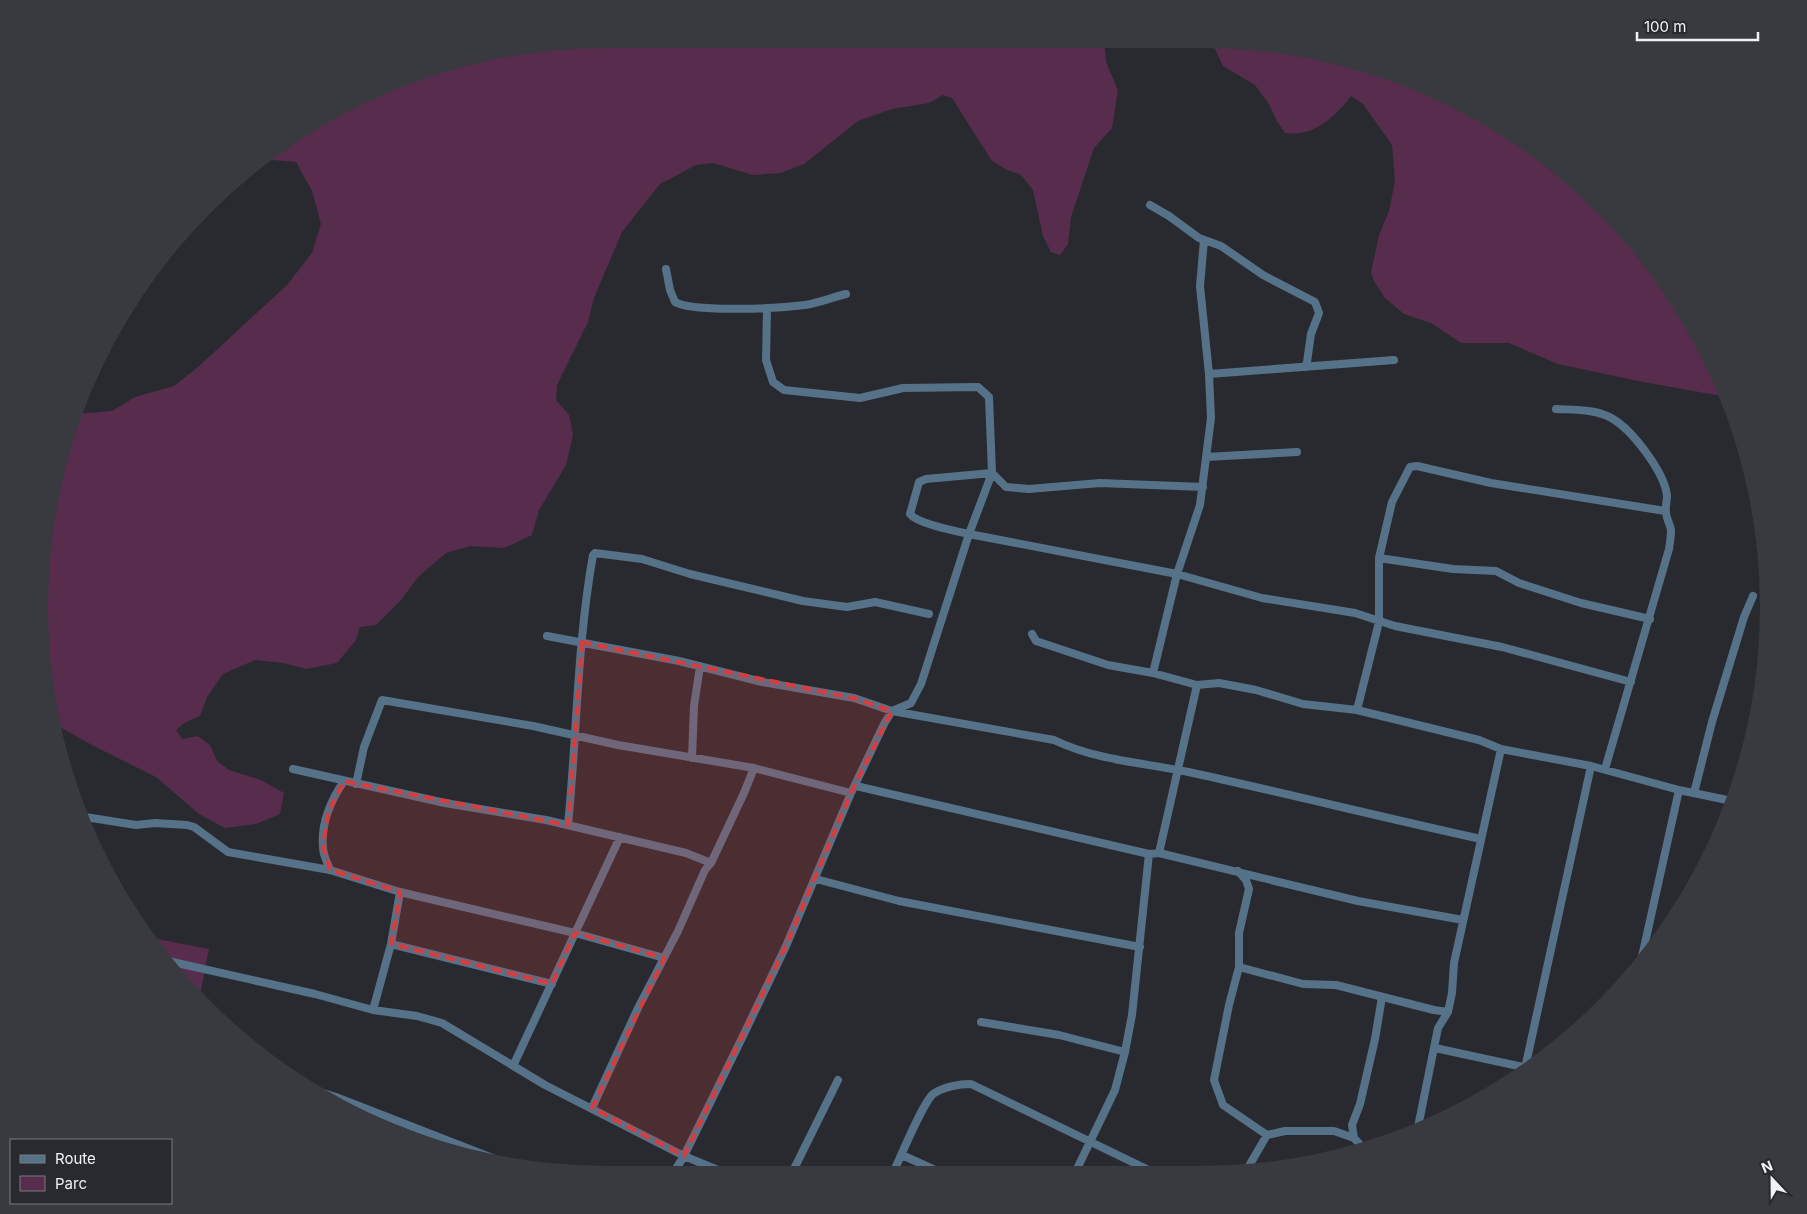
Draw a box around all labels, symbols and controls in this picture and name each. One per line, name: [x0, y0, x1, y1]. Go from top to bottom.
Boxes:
scale bar: [1637, 10, 1758, 42]
text: 100 m: [1644, 17, 1686, 36]
legend: [10, 1139, 172, 1204]
text: Route: [55, 1149, 96, 1168]
north arrow: [1747, 1154, 1797, 1204]
text: N: [1759, 1157, 1775, 1176]
text: Parc: [55, 1174, 87, 1193]

